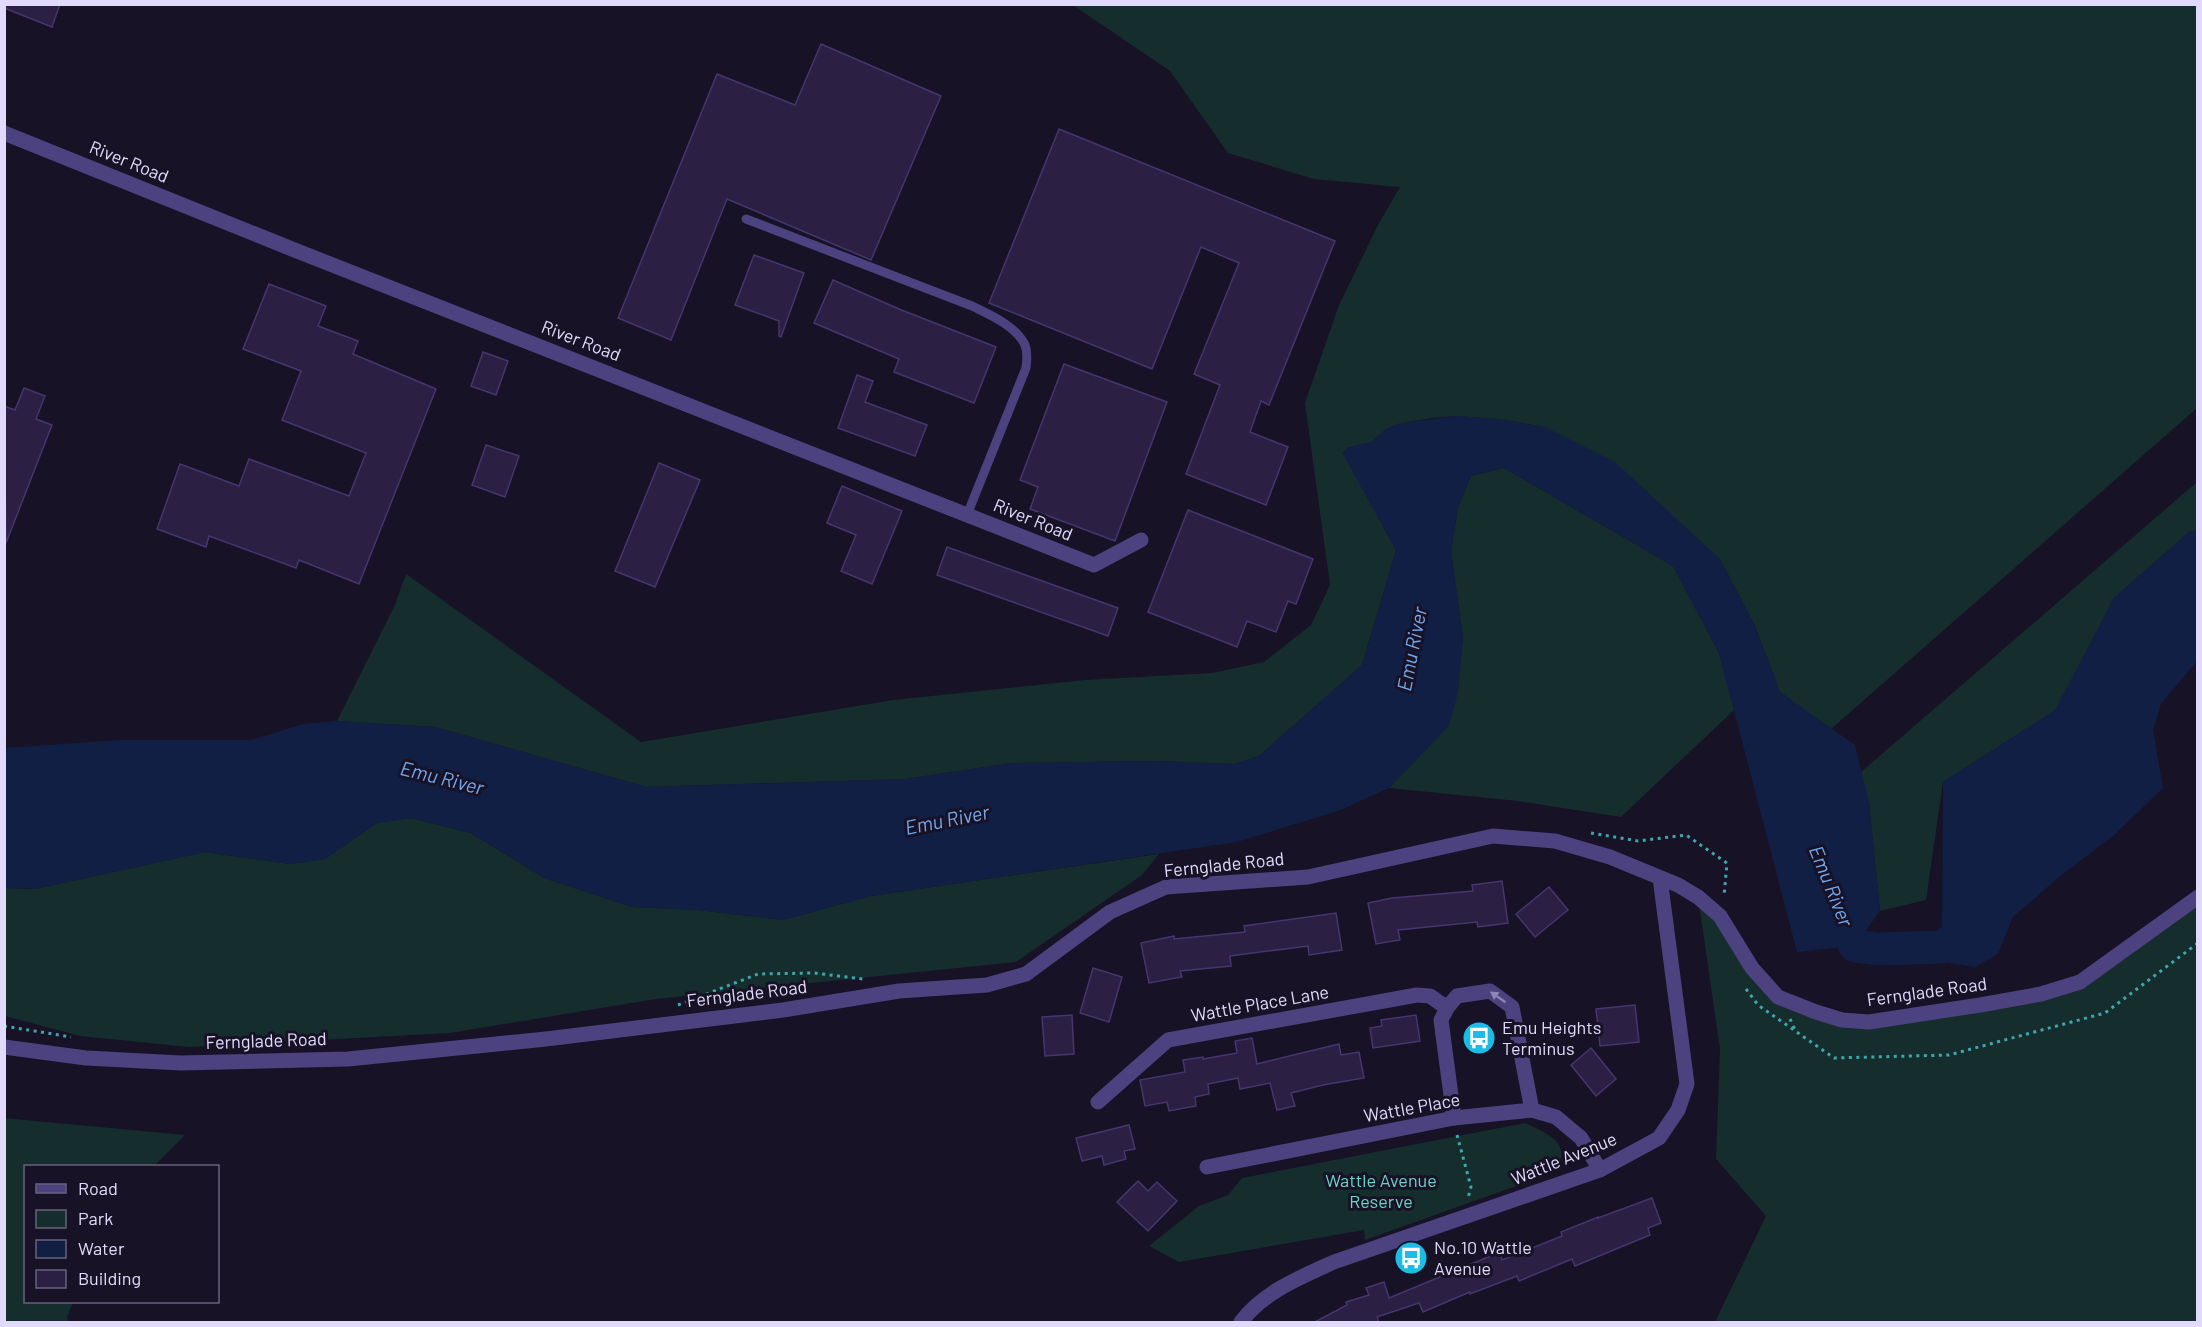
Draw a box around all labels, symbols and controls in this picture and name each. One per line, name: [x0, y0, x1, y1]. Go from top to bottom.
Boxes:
street label: River Road: [87, 135, 172, 187]
street label: River Road: [538, 315, 624, 365]
street label: River Road: [991, 493, 1076, 545]
water label: Emu River: [1391, 604, 1431, 693]
water label: Emu River: [398, 755, 487, 799]
water label: Emu River: [903, 799, 992, 839]
water label: Emu River: [1805, 842, 1859, 930]
street label: Fernglade Road: [1163, 847, 1285, 881]
street label: Fernglade Road: [1865, 972, 1988, 1010]
street label: Fernglade Road: [685, 975, 808, 1011]
street label: Wattle Place Lane: [1189, 980, 1330, 1026]
one-way arrow: [1491, 991, 1507, 1003]
place label: Emu Heights Terminus: [1502, 1016, 1602, 1059]
bus stop icon: Emu Heights Terminus: [1461, 1020, 1497, 1056]
street label: Fernglade Road: [205, 1027, 327, 1053]
street label: Wattle Place: [1362, 1088, 1462, 1126]
street label: Wattle Avenue: [1508, 1127, 1620, 1189]
legend: [24, 1165, 219, 1303]
park label: Wattle Avenue Reserve: [1325, 1169, 1437, 1212]
text: Road: [78, 1177, 118, 1199]
text: Park: [78, 1207, 113, 1229]
place label: No.10 Wattle Avenue: [1434, 1236, 1532, 1279]
text: Water: [78, 1237, 125, 1259]
bus stop icon: No.10 Wattle Avenue: [1393, 1240, 1429, 1276]
text: Building: [78, 1267, 141, 1289]

